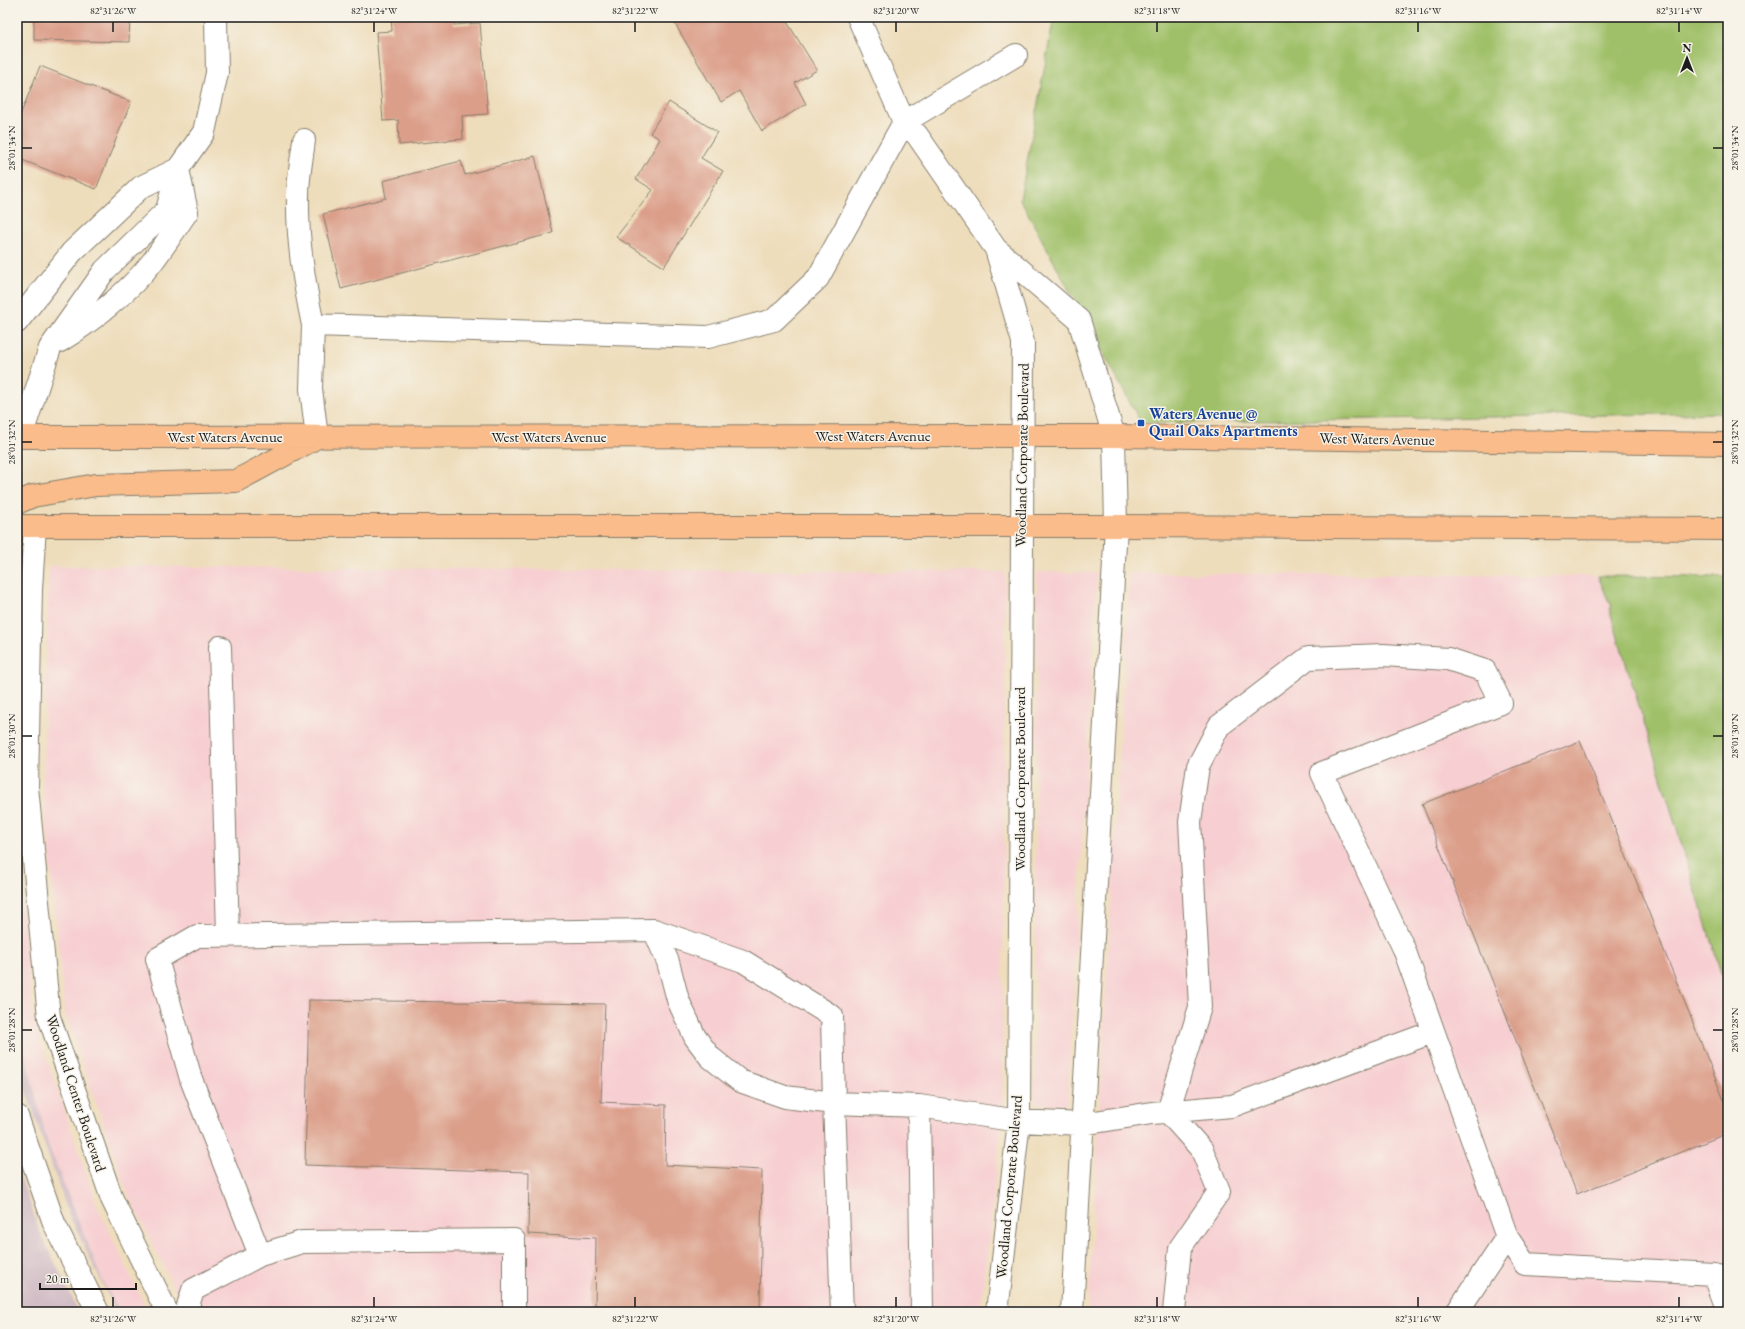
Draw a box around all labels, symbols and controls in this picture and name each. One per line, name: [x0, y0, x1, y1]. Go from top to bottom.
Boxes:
text: 82°31'26"W: [90, 4, 137, 17]
text: 82°31'24"W: [351, 4, 398, 17]
text: 82°31'22"W: [612, 4, 659, 17]
text: 82°31'20"W: [873, 4, 920, 17]
text: 82°31'18"W: [1134, 4, 1181, 17]
text: 82°31'16"W: [1395, 4, 1442, 17]
text: 82°31'14"W: [1656, 4, 1703, 17]
north arrow: [1667, 38, 1707, 78]
text: N: [1683, 41, 1692, 55]
text: 28°01'34"N: [5, 125, 18, 170]
text: 28°01'34"N: [1728, 125, 1741, 170]
street label: Woodland Corporate Boulevard: [1010, 362, 1033, 547]
place label: Waters Avenue @ Quail Oaks Apartments: [1149, 404, 1298, 440]
marker: Waters Avenue @ Quail Oaks Apartments: [1136, 418, 1146, 428]
text: 28°01'32"N: [5, 419, 18, 464]
text: 28°01'32"N: [1728, 419, 1741, 464]
street label: West Waters Avenue: [815, 426, 931, 445]
street label: West Waters Avenue: [167, 427, 283, 446]
street label: West Waters Avenue: [491, 427, 607, 446]
street label: West Waters Avenue: [1319, 428, 1435, 449]
street label: Woodland Corporate Boulevard: [1010, 687, 1029, 871]
text: 28°01'30"N: [5, 713, 18, 758]
text: 28°01'30"N: [1728, 713, 1741, 758]
text: 28°01'28"N: [5, 1007, 18, 1052]
text: 28°01'28"N: [1728, 1007, 1741, 1052]
street label: Woodland Center Boulevard: [42, 1012, 111, 1174]
street label: Woodland Corporate Boulevard: [991, 1094, 1026, 1280]
scale bar: [40, 1265, 136, 1291]
text: 20 m: [46, 1271, 70, 1287]
text: 82°31'26"W: [90, 1312, 137, 1325]
text: 82°31'24"W: [351, 1312, 398, 1325]
text: 82°31'22"W: [612, 1312, 659, 1325]
text: 82°31'20"W: [873, 1312, 920, 1325]
text: 82°31'18"W: [1134, 1312, 1181, 1325]
text: 82°31'16"W: [1395, 1312, 1442, 1325]
text: 82°31'14"W: [1656, 1312, 1703, 1325]

